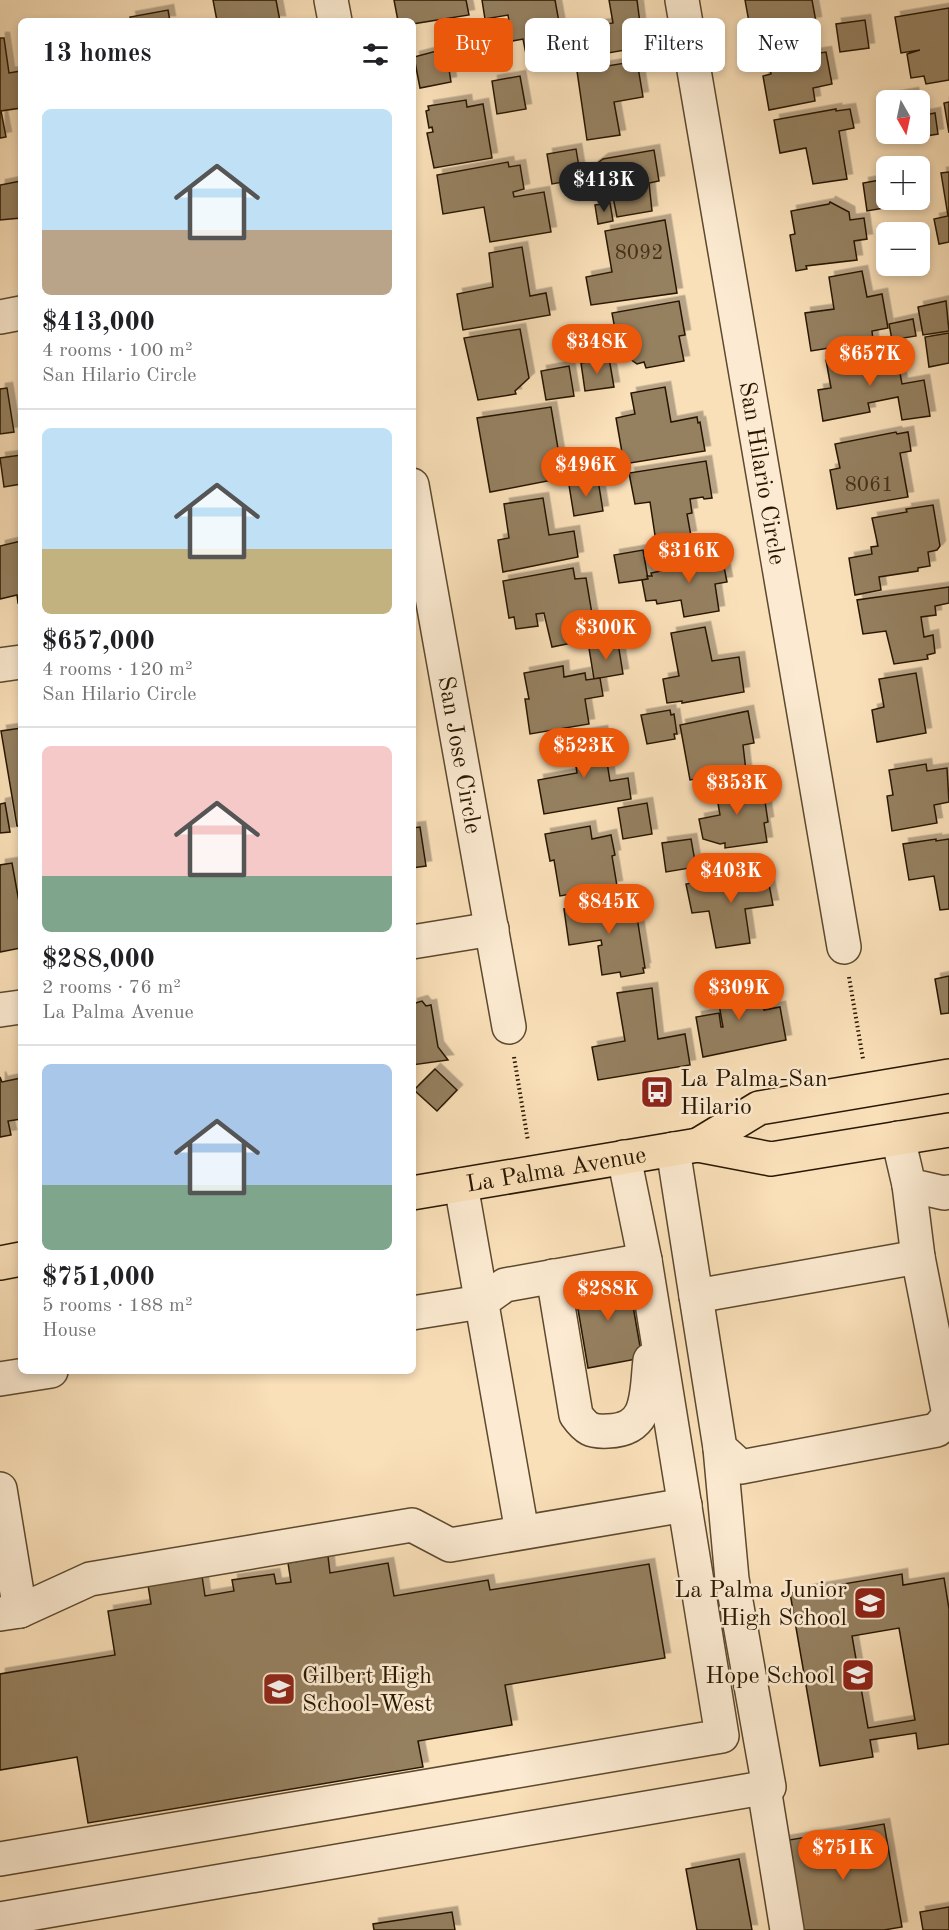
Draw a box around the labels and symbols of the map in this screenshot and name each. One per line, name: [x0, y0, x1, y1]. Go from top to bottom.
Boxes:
north arrow: [876, 90, 930, 144]
pin: $413K: [562, 162, 646, 213]
house number: 8092: [615, 243, 663, 264]
pin: $348K: [555, 324, 639, 375]
pin: $657K: [828, 336, 912, 387]
street label: San Hilario Circle: [733, 380, 788, 567]
pin: $496K: [544, 447, 628, 498]
house number: 8061: [845, 475, 893, 496]
pin: $316K: [647, 533, 731, 584]
pin: $300K: [564, 610, 648, 661]
street label: San Jose Circle: [432, 674, 484, 836]
pin: $523K: [542, 728, 626, 779]
pin: $353K: [695, 765, 779, 816]
pin: $403K: [689, 853, 773, 904]
pin: $845K: [567, 884, 651, 935]
pin: $309K: [697, 970, 781, 1021]
place label: La Palma-San Hilario: [680, 1068, 828, 1120]
bus stop icon: La Palma-San Hilario: [639, 1074, 675, 1110]
street label: La Palma Avenue: [464, 1144, 648, 1198]
pin: $288K: [566, 1271, 650, 1322]
place label: La Palma Junior High School: [674, 1579, 847, 1631]
school or university icon: La Palma Junior High School: [852, 1585, 888, 1621]
school or university icon: Hope School: [840, 1657, 876, 1693]
place label: Gilbert High School-West: [302, 1665, 433, 1717]
place label: Hope School: [705, 1665, 835, 1689]
school or university icon: Gilbert High School-West: [261, 1671, 297, 1707]
pin: $751K: [801, 1830, 885, 1881]

